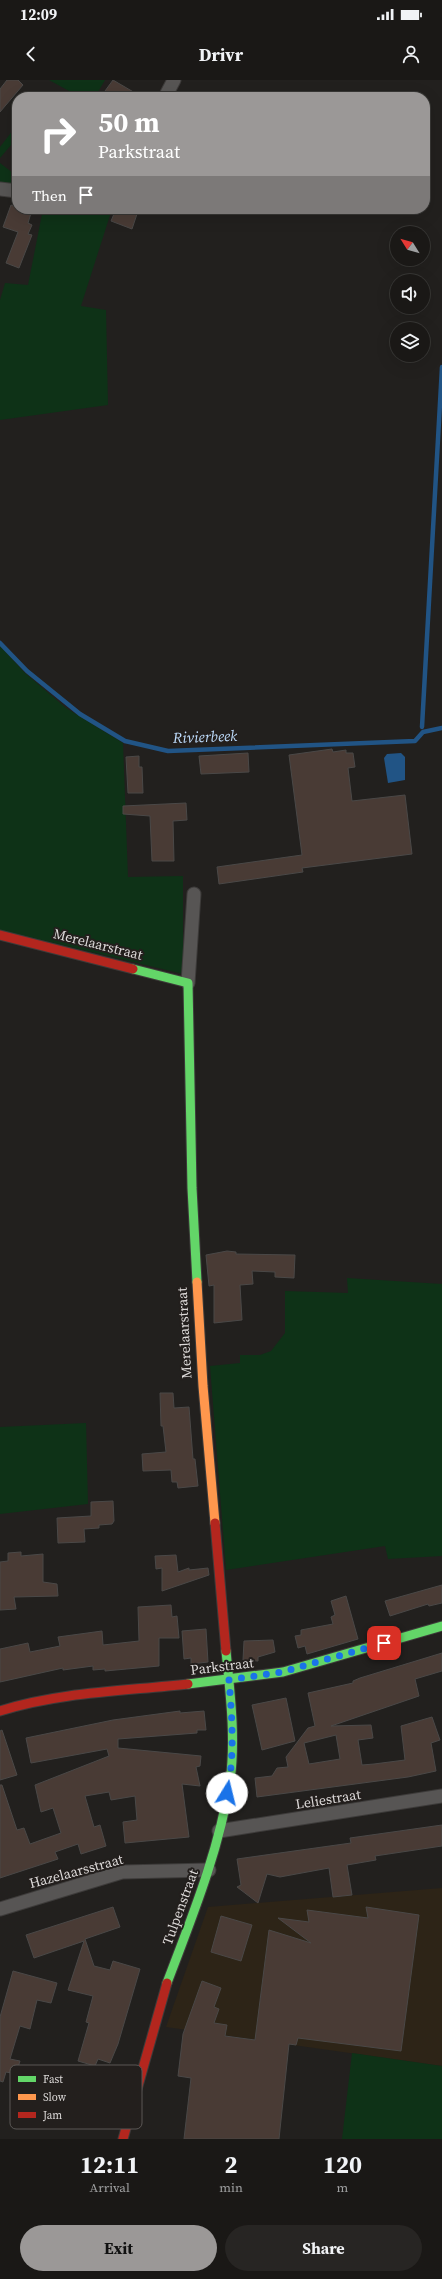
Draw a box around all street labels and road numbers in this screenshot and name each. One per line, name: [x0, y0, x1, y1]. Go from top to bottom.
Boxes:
street label: Merelaarstraat: [51, 923, 145, 965]
street label: Merelaarstraat: [172, 1286, 196, 1379]
street label: Parkstraat: [189, 1652, 255, 1680]
street label: Leliestraat: [294, 1784, 363, 1814]
street label: Hazelaarsstraat: [27, 1849, 126, 1893]
street label: Tulpenstraat: [157, 1866, 203, 1948]

